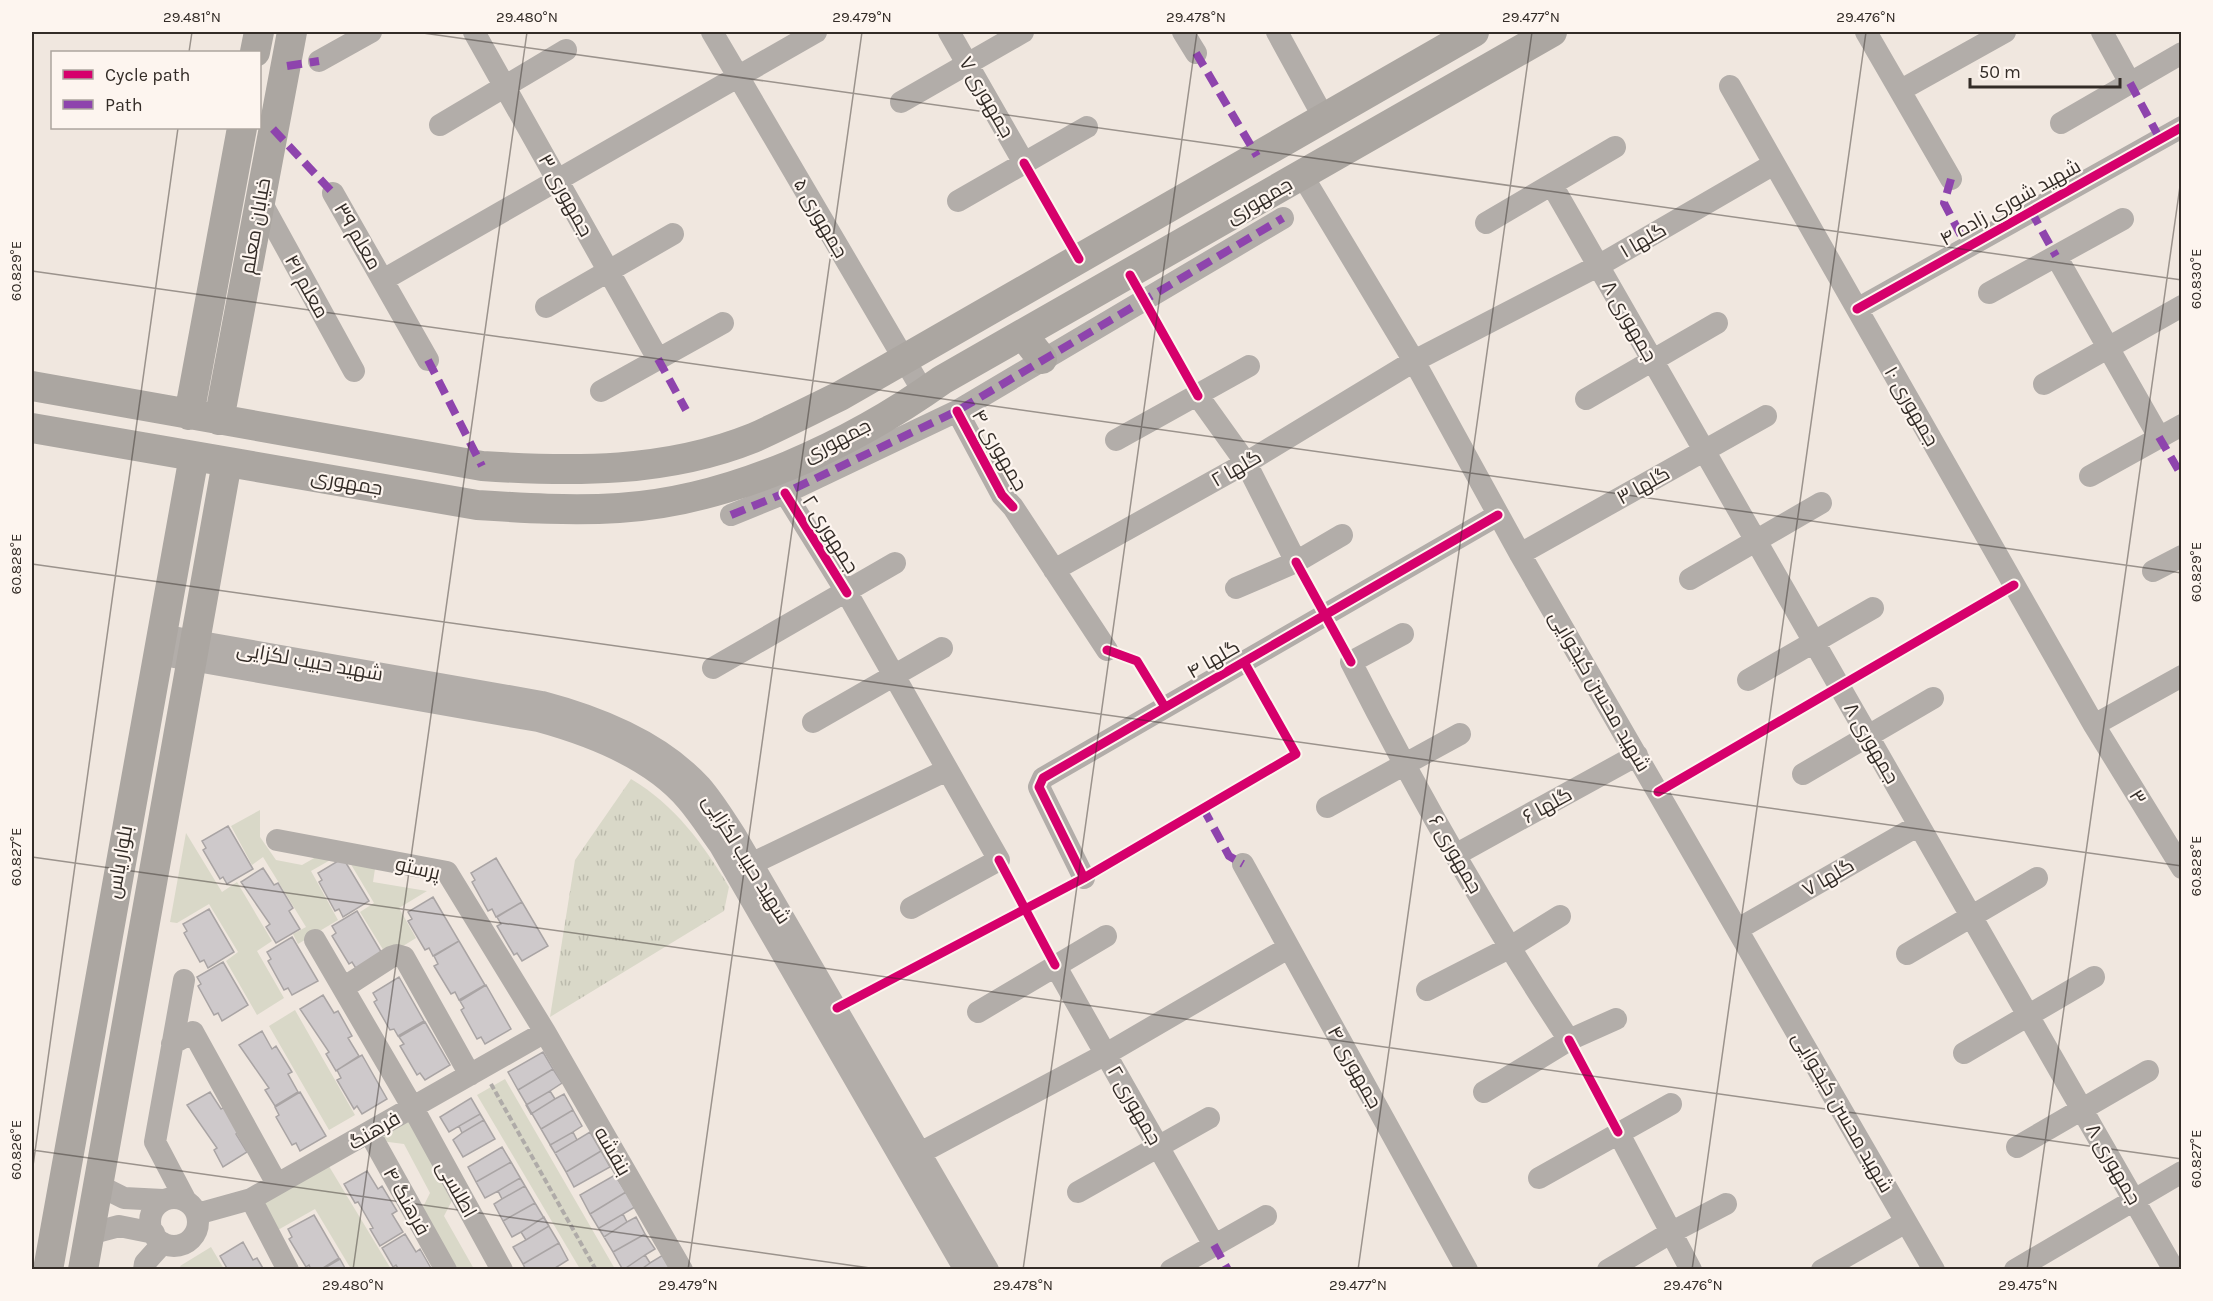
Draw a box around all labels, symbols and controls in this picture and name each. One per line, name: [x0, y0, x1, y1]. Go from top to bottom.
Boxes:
text: 29.481°N: [163, 8, 221, 26]
text: 29.480°N: [496, 8, 558, 26]
text: 29.479°N: [832, 8, 892, 26]
text: 29.478°N: [1166, 8, 1226, 26]
text: 29.477°N: [1502, 8, 1560, 26]
text: 29.476°N: [1836, 8, 1896, 26]
legend: [51, 51, 261, 129]
scale bar: [1970, 51, 2120, 89]
street label: جمهوری ۷: [953, 53, 1019, 142]
text: 50 m: [1979, 61, 2021, 83]
text: Cycle path: [105, 64, 190, 86]
text: Path: [105, 94, 143, 116]
street label: جمهوری ۳: [533, 150, 598, 241]
street label: شهید شوری زاده ۴: [1936, 154, 2085, 251]
street label: جمهوری: [1222, 172, 1297, 229]
street label: جمهوری ۵: [788, 174, 853, 263]
street label: خیابان معلم: [236, 176, 277, 276]
street label: معلم ۳۹: [327, 199, 386, 275]
street label: گلها ۱: [1616, 218, 1671, 264]
text: 60.829°E: [7, 241, 25, 301]
text: 60.830°E: [2187, 249, 2205, 309]
street label: معلم ۴۱: [278, 250, 333, 323]
street label: جمهوری ۸: [1596, 277, 1662, 366]
street label: جمهوری ۱۰: [1879, 362, 1944, 451]
street label: جمهوری ۴: [966, 405, 1032, 496]
street label: جمهوری: [800, 414, 875, 468]
street label: گلها ۲: [1207, 445, 1266, 493]
street label: گلها ۳: [1613, 462, 1674, 510]
street label: جمهوری: [309, 465, 385, 501]
street label: جمهوری ۲: [797, 491, 864, 578]
text: 60.828°E: [7, 534, 25, 594]
text: 60.829°E: [2187, 542, 2205, 602]
street label: شهید محسن کیخوایی: [1543, 607, 1655, 776]
street label: گلها ۴: [1183, 635, 1244, 684]
street label: شهید حبیب لکزایی: [235, 637, 385, 687]
street label: جمهوری ۸: [1838, 699, 1904, 788]
street label: گلها ۶: [1518, 783, 1577, 829]
street label: ۳: [2124, 786, 2151, 809]
street label: شهید حبیب لکزایی: [697, 790, 796, 929]
street label: جمهوری ۶: [1423, 811, 1487, 898]
street label: بلوار یاس: [102, 824, 138, 901]
text: 60.827°E: [7, 828, 25, 886]
text: 60.828°E: [2187, 836, 2205, 896]
street label: پرستو: [393, 852, 443, 886]
street label: گلها ۷: [1798, 853, 1859, 902]
street label: جمهوری ۴: [1322, 1022, 1387, 1113]
street label: شهید محسن کیخوایی: [1786, 1028, 1898, 1197]
street label: جمهوری ۲: [1102, 1061, 1166, 1150]
street label: فرهنگ: [344, 1106, 404, 1154]
text: 60.826°E: [7, 1120, 25, 1180]
street label: جمهوری ۸: [2080, 1120, 2146, 1209]
street label: بنفشه: [589, 1123, 636, 1180]
text: 60.827°E: [2187, 1130, 2205, 1188]
street label: اطلسی: [431, 1157, 481, 1222]
street label: فرهنگ ۴: [378, 1163, 435, 1239]
text: 29.480°N: [322, 1276, 384, 1294]
text: 29.479°N: [658, 1276, 718, 1294]
text: 29.478°N: [993, 1276, 1053, 1294]
text: 29.477°N: [1329, 1276, 1387, 1294]
text: 29.476°N: [1663, 1276, 1723, 1294]
text: 29.475°N: [1998, 1276, 2058, 1294]

